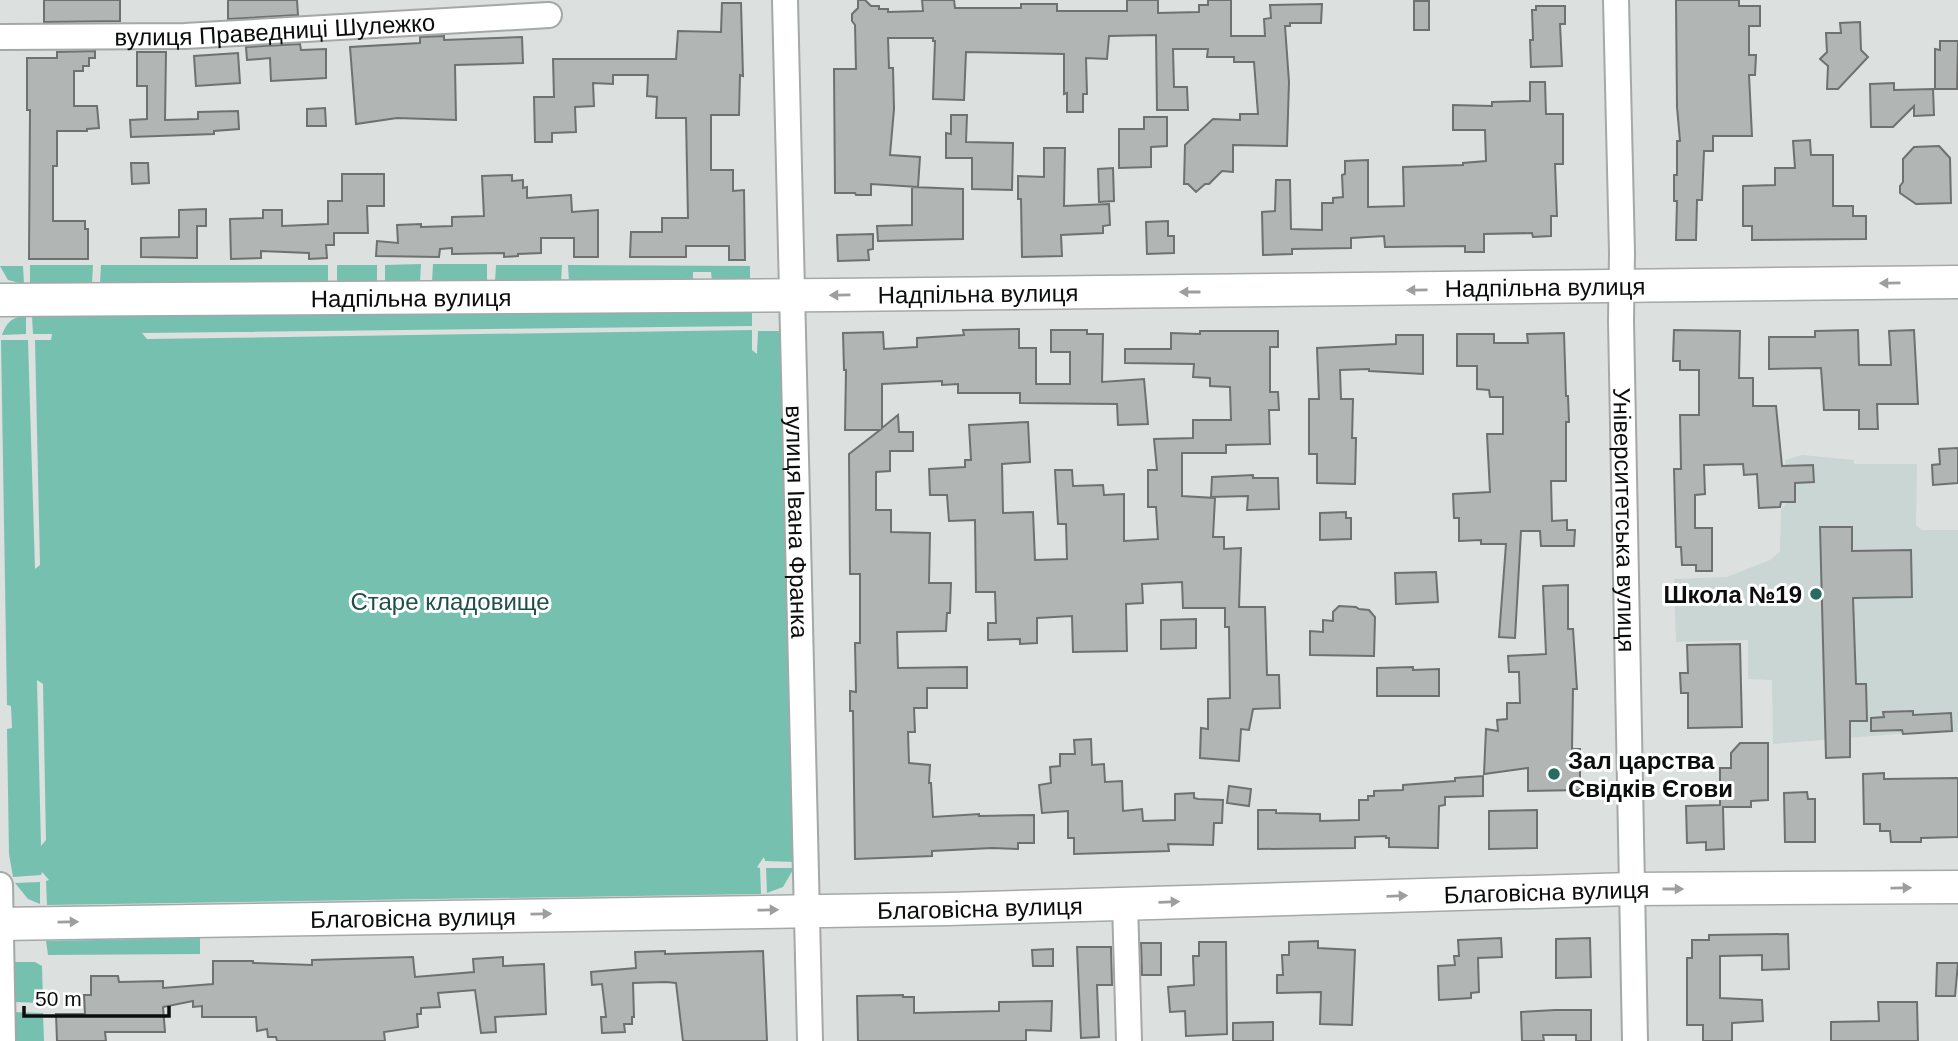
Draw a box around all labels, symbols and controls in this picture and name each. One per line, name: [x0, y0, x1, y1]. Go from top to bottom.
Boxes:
street label: вулиця Праведниці Шулежко: [114, 8, 436, 50]
street label: Надпільна вулиця: [1444, 272, 1645, 301]
one-way arrow: [1879, 277, 1901, 289]
street label: Надпільна вулиця: [877, 279, 1079, 308]
street label: Надпільна вулиця: [311, 283, 511, 312]
one-way arrow: [1406, 284, 1428, 295]
one-way arrow: [1179, 286, 1201, 298]
one-way arrow: [829, 290, 851, 301]
street label: Університетська вулиця: [1609, 387, 1641, 653]
street label: вулиця Івана Франка: [781, 405, 814, 639]
place label: Школа №19: [1663, 581, 1802, 608]
marker: Школа №19: [1808, 586, 1824, 602]
park label: Старе кладовище: [350, 588, 550, 615]
place label: Зал царства Свідків Єгови: [1568, 747, 1733, 802]
marker: Зал царства Свідків Єгови: [1546, 766, 1562, 782]
street label: Благовісна вулиця: [1443, 875, 1650, 908]
one-way arrow: [1890, 882, 1912, 894]
one-way arrow: [1662, 883, 1684, 895]
one-way arrow: [1386, 890, 1408, 901]
street label: Благовісна вулиця: [877, 892, 1083, 924]
one-way arrow: [1159, 897, 1181, 908]
street label: Благовісна вулиця: [310, 902, 516, 933]
one-way arrow: [757, 905, 779, 916]
one-way arrow: [530, 908, 552, 920]
one-way arrow: [57, 916, 79, 928]
scale bar: [24, 974, 170, 1018]
text: 50 m: [35, 987, 82, 1010]

